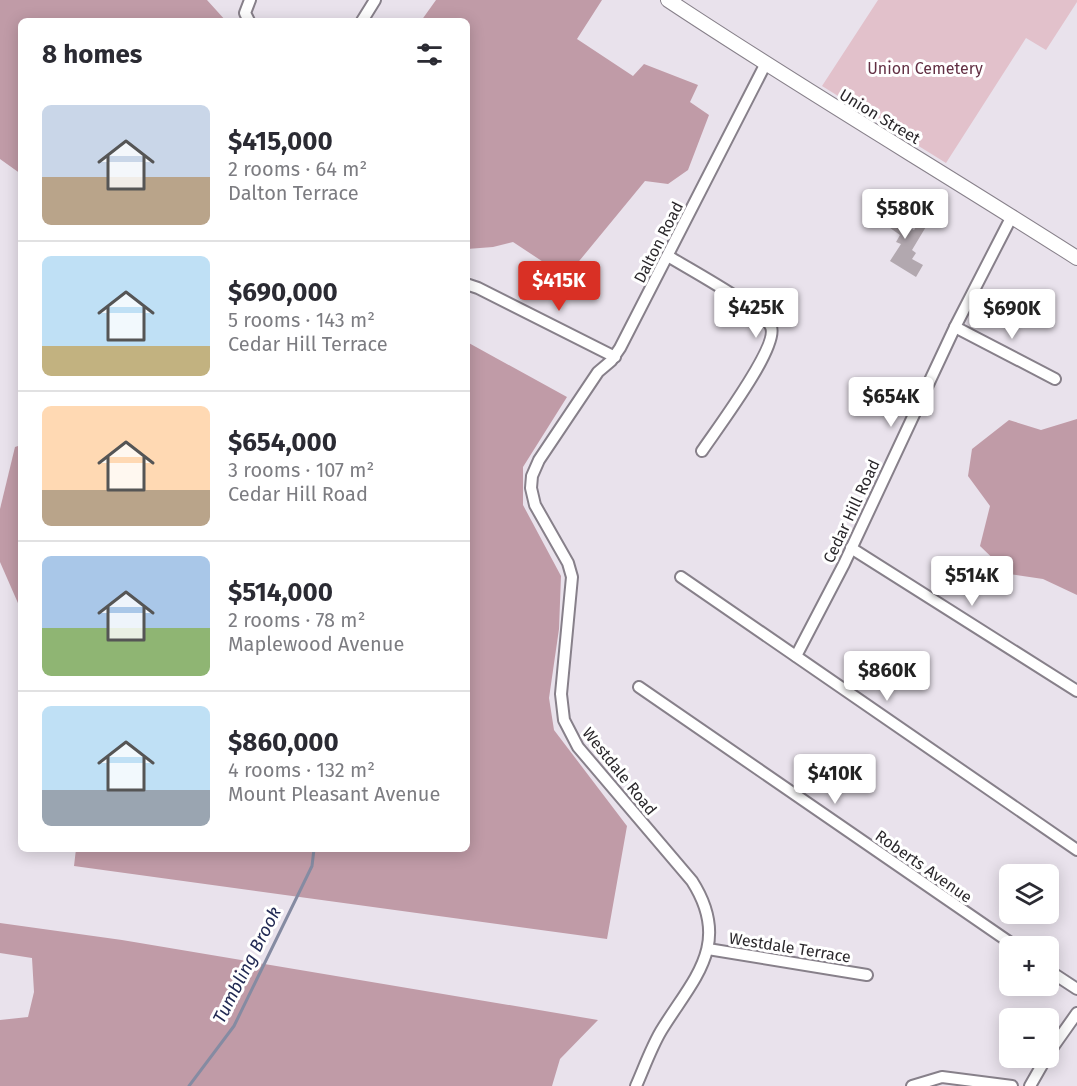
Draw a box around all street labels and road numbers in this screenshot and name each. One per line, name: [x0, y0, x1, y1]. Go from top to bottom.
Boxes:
street label: Union Street: [836, 85, 924, 148]
street label: Dalton Road: [630, 198, 687, 286]
street label: Cedar Hill Road: [819, 456, 884, 566]
street label: Westdale Road: [578, 724, 661, 819]
street label: Roberts Avenue: [872, 826, 976, 907]
street label: Westdale Terrace: [728, 928, 852, 967]

